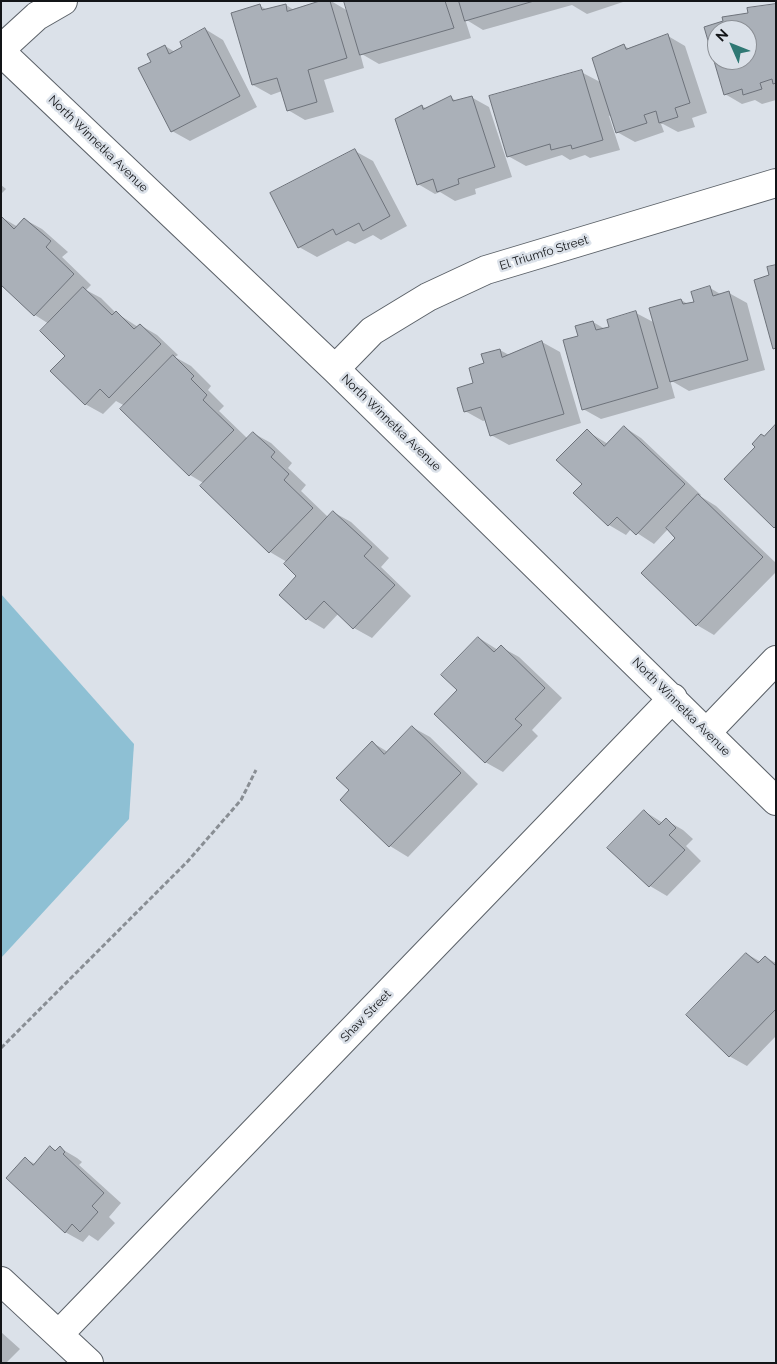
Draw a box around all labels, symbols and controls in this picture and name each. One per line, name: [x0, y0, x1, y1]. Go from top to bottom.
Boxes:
north arrow: [707, 20, 757, 70]
text: N: [712, 26, 731, 45]
street label: North Winnetka Avenue: [45, 93, 151, 195]
street label: El Triumfo Street: [498, 233, 590, 273]
street label: North Winnetka Avenue: [338, 372, 444, 474]
street label: North Winnetka Avenue: [629, 655, 733, 759]
street label: Shaw Street: [338, 987, 394, 1045]

